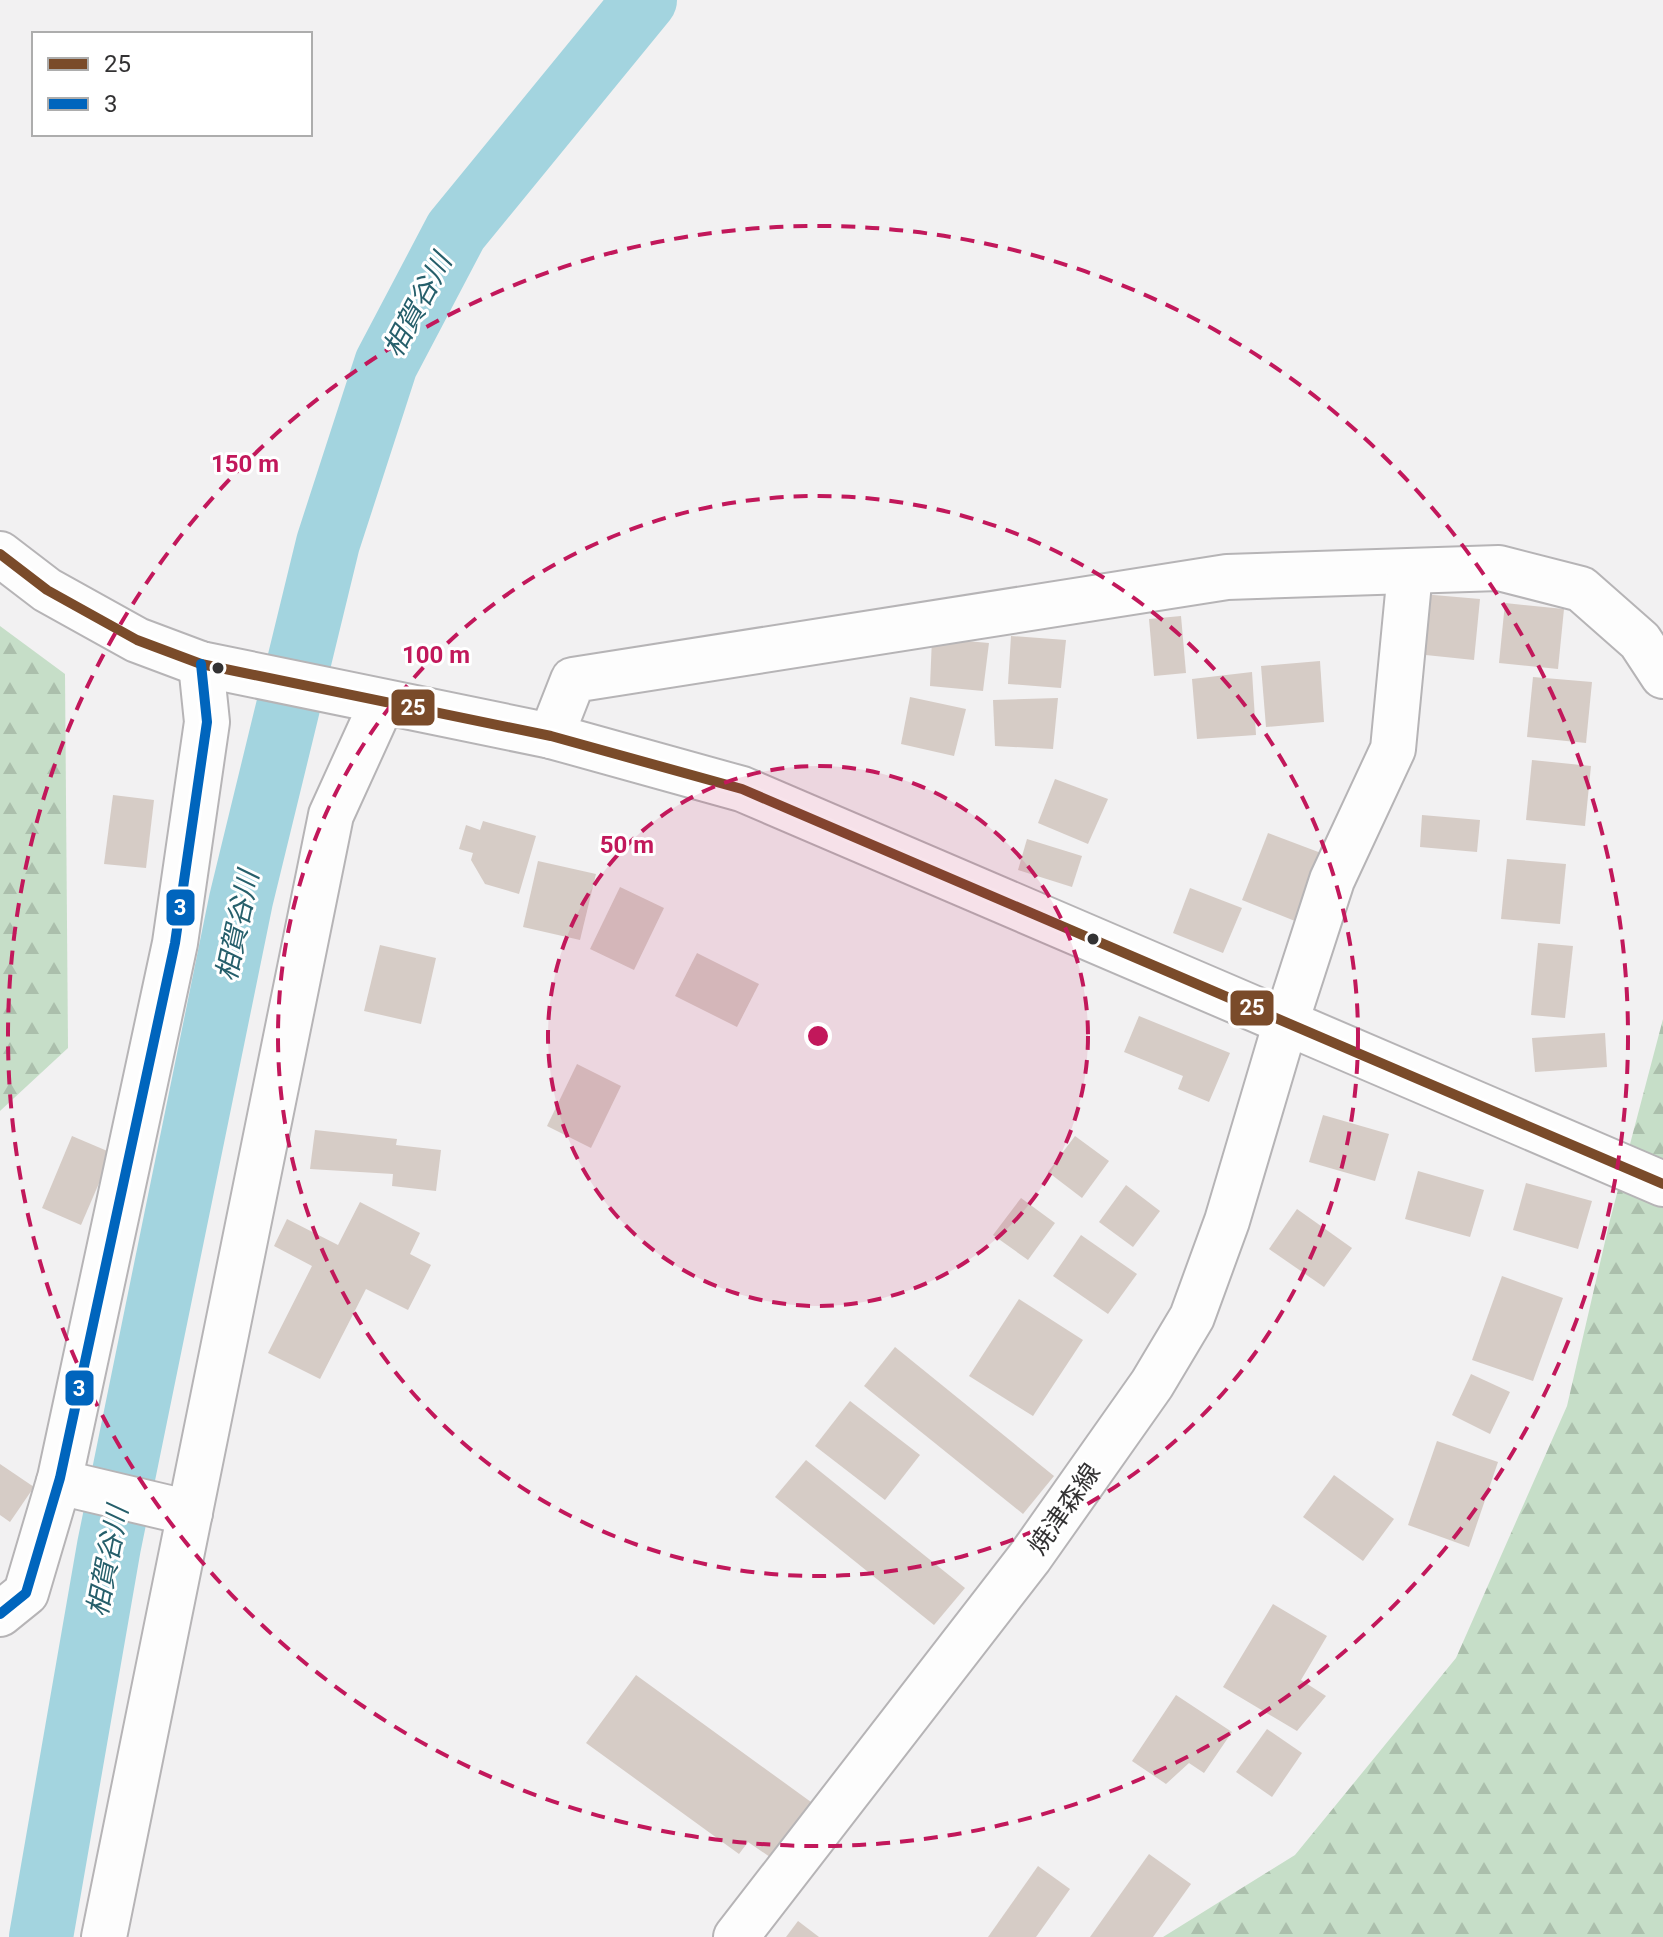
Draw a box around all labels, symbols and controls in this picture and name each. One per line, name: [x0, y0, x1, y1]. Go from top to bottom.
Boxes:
legend: [32, 32, 312, 136]
text: 25: [104, 50, 131, 78]
text: 3: [104, 90, 118, 118]
water label: 相賀谷川: [377, 245, 460, 362]
text: 150 m: [211, 450, 279, 478]
text: 100 m: [402, 641, 470, 669]
unlabelled marker: [210, 660, 226, 676]
line badge: 25: [390, 688, 436, 727]
text: 25: [400, 695, 426, 720]
text: 50 m: [600, 831, 654, 859]
water label: 相賀谷川: [210, 865, 266, 984]
line badge: 3: [165, 888, 196, 927]
text: 3: [174, 895, 186, 920]
unlabelled marker: [1085, 931, 1101, 947]
line badge: 25: [1229, 989, 1275, 1027]
text: 25: [1239, 995, 1265, 1020]
centre of rings: [804, 1022, 832, 1050]
line badge: 3: [64, 1369, 95, 1407]
text: 3: [73, 1376, 85, 1401]
street label: 焼津森線: [1022, 1458, 1106, 1560]
water label: 相賀谷川: [81, 1500, 135, 1619]

